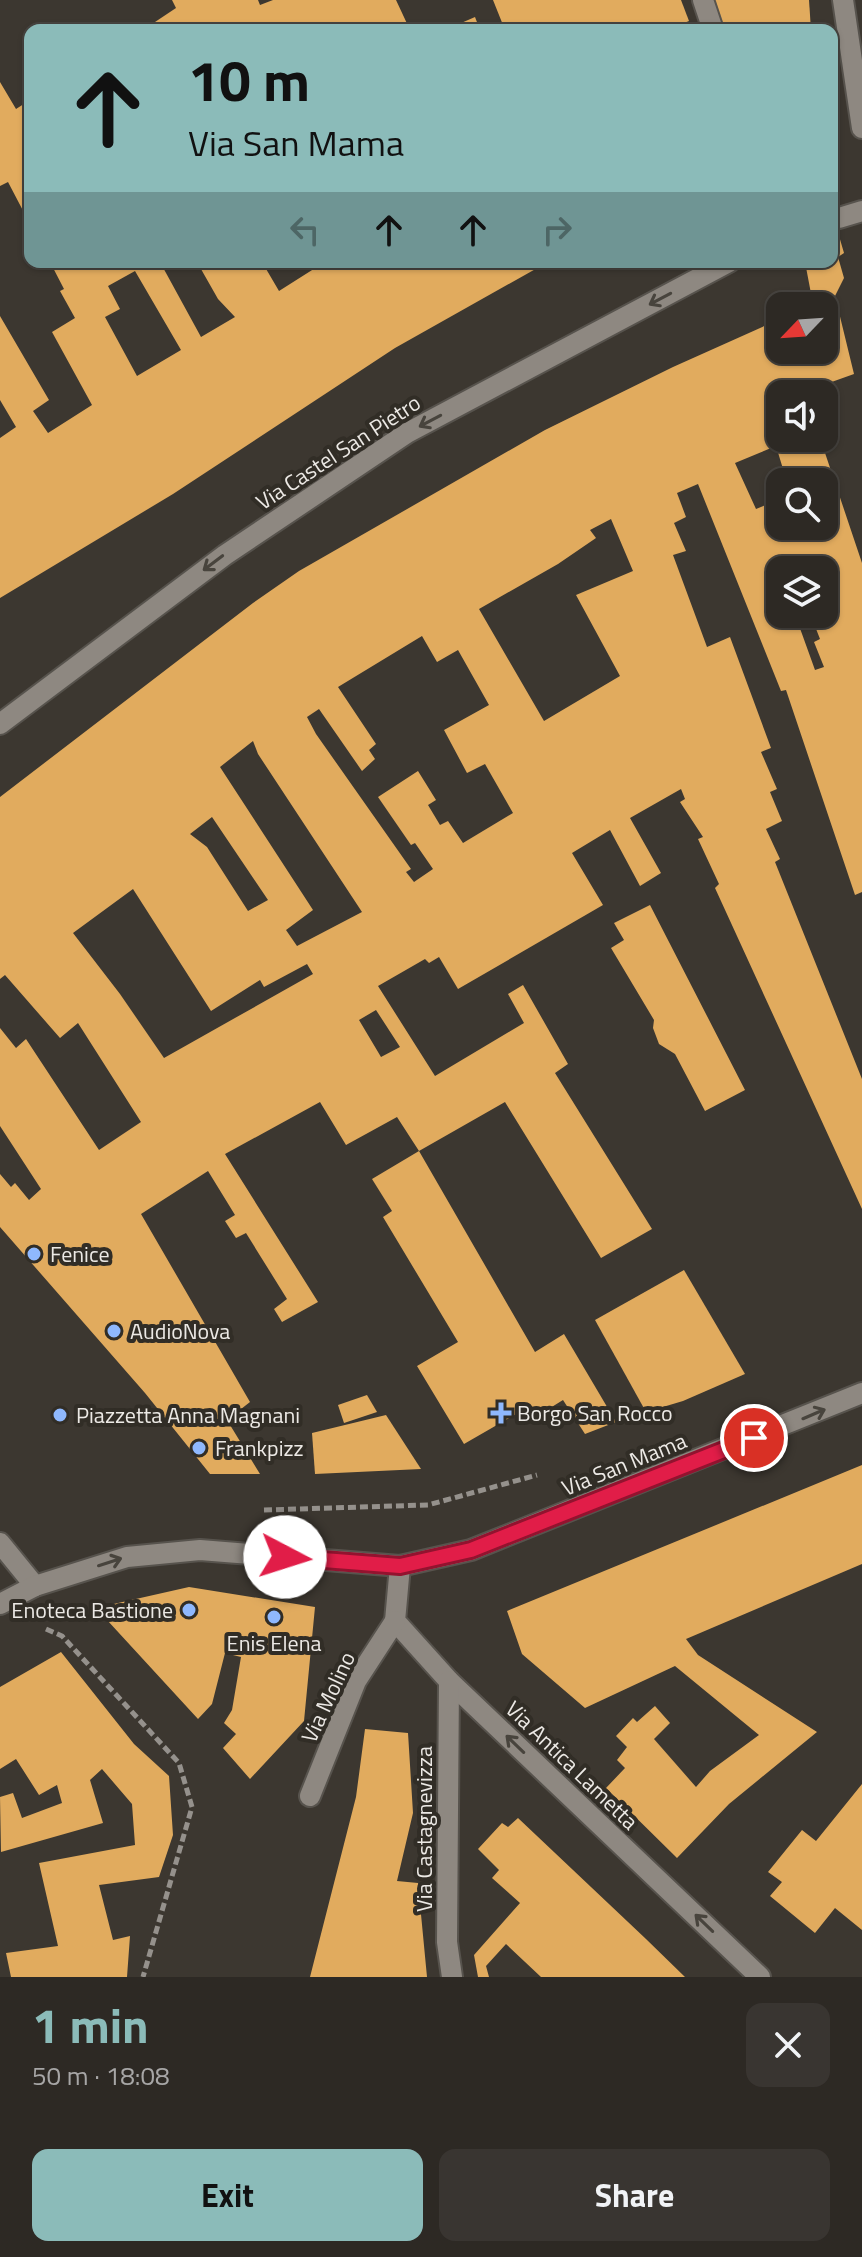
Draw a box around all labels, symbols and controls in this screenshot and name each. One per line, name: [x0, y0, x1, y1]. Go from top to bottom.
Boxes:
text: 10 m: [188, 38, 310, 123]
icon: ahead: [56, 56, 160, 160]
text: Via San Mama: [188, 115, 404, 170]
icon: left: [283, 208, 327, 252]
icon: ahead: [367, 208, 411, 252]
icon: ahead: [451, 208, 495, 252]
icon: right: [535, 208, 579, 252]
one-way arrow: [648, 291, 672, 307]
north arrow: [766, 292, 838, 364]
map controls: [766, 292, 838, 628]
button: sound: [766, 380, 838, 452]
street label: Via Castel San Pietro: [249, 386, 427, 518]
one-way arrow: [419, 413, 442, 429]
button: search: [766, 468, 838, 540]
one-way arrow: [203, 555, 224, 572]
button: layers: [766, 556, 838, 628]
place label: Fenice: [50, 1237, 110, 1271]
marker: Fenice: [25, 1245, 43, 1263]
place label: AudioNova: [130, 1314, 230, 1348]
marker: AudioNova: [105, 1322, 123, 1340]
place label: Borgo San Rocco: [517, 1396, 673, 1430]
place label: Piazzetta Anna Magnani: [76, 1398, 300, 1432]
marker: Borgo San Rocco: [492, 1404, 510, 1422]
pin: [720, 1404, 788, 1472]
marker: Piazzetta Anna Magnani: [51, 1406, 69, 1424]
one-way arrow: [801, 1406, 826, 1421]
icon: arrive: [732, 1416, 776, 1460]
street label: Via San Mama: [556, 1424, 692, 1504]
place label: Frankpizz: [215, 1431, 304, 1465]
marker: Frankpizz: [190, 1439, 208, 1457]
position arrow: [243, 1515, 327, 1599]
one-way arrow: [96, 1554, 122, 1569]
place label: Enoteca Bastione: [11, 1593, 173, 1627]
marker: Enoteca Bastione: [180, 1601, 198, 1619]
marker: Enis Elena: [265, 1608, 283, 1626]
place label: Enis Elena: [226, 1626, 322, 1660]
street label: Via Molino: [292, 1646, 364, 1748]
street label: Via Antica Lametta: [498, 1692, 646, 1838]
one-way arrow: [505, 1735, 525, 1754]
street label: Via Castagnevizza: [407, 1746, 441, 1912]
one-way arrow: [694, 1914, 714, 1933]
text: 1 min: [32, 1989, 149, 2062]
button: close: [746, 2003, 830, 2087]
text: 50 m · 18:08: [32, 2056, 170, 2095]
button: Exit: [32, 2149, 423, 2241]
button: Share: [439, 2149, 830, 2241]

